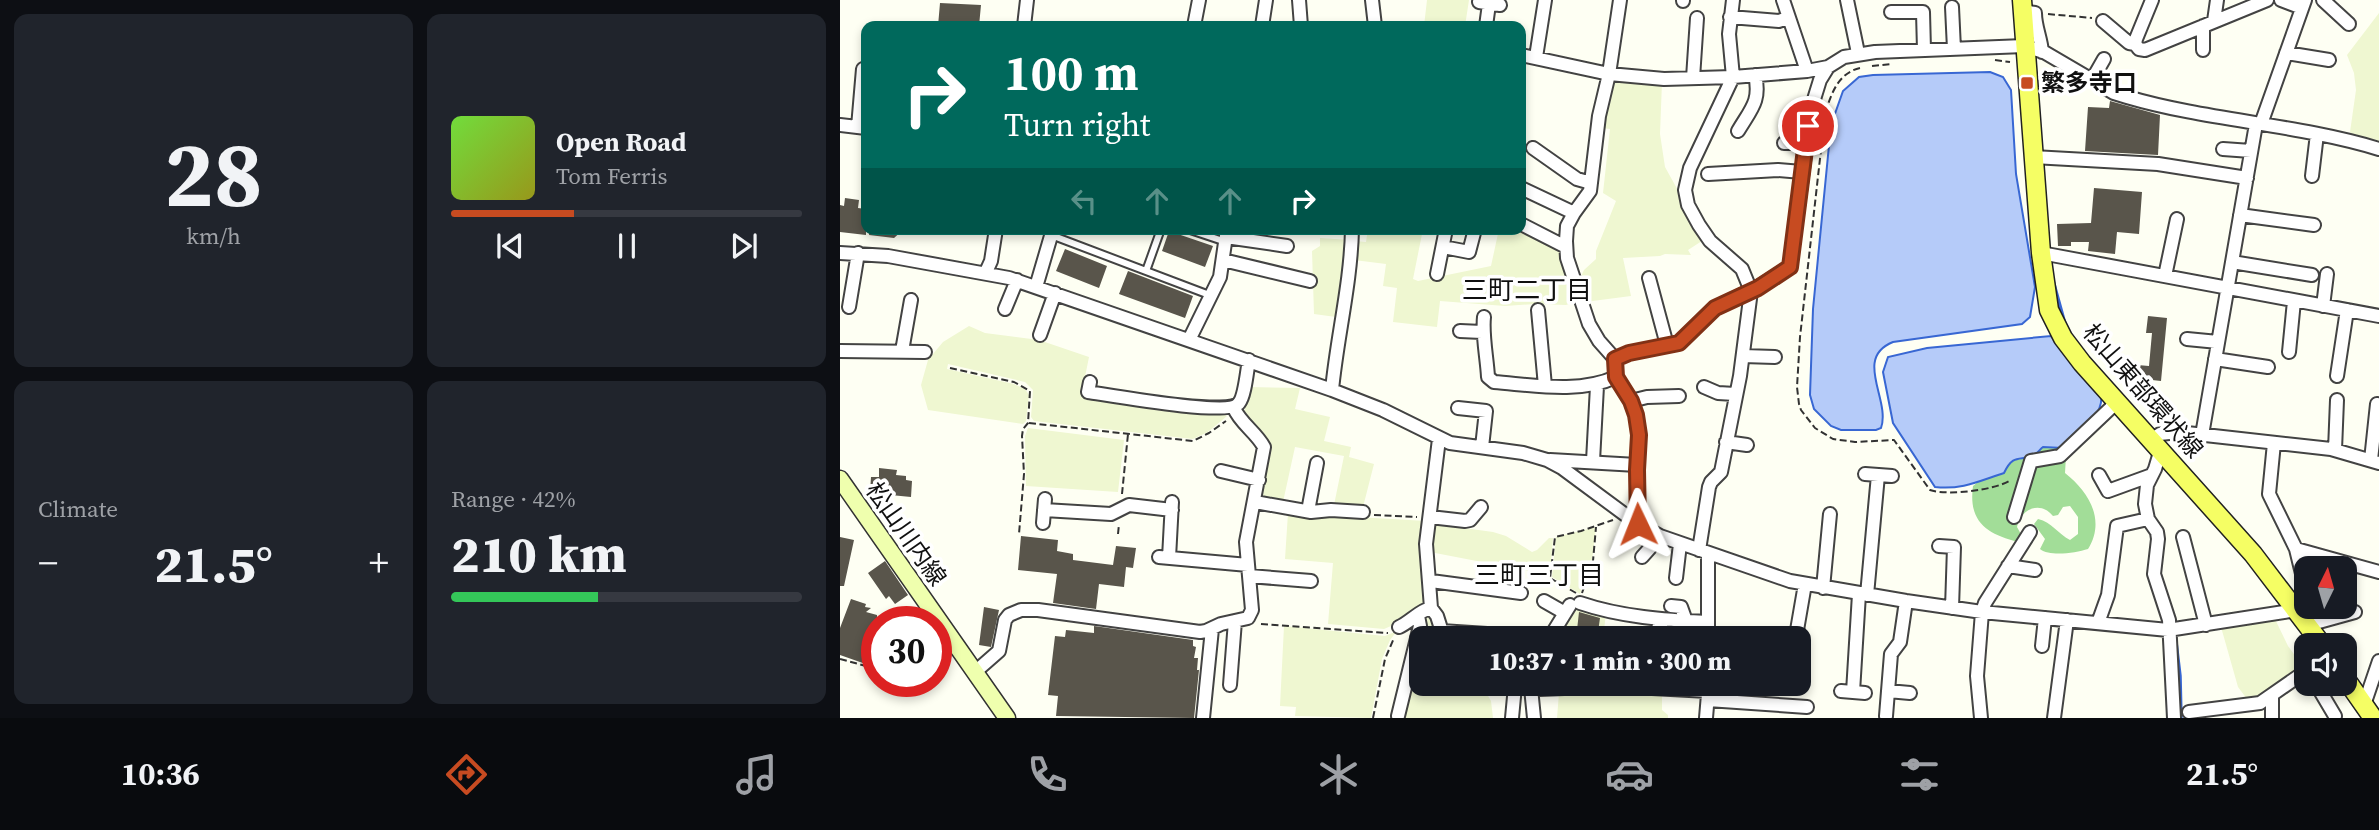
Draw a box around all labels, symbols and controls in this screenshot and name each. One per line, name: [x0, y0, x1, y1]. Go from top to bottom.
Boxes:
text: 100 m: [1004, 39, 1139, 106]
icon: right: [889, 49, 980, 140]
place label: 繁多寺口: [2041, 66, 2137, 99]
marker: 繁多寺口: [2019, 75, 2035, 91]
pin: [1778, 96, 1838, 156]
text: Turn right: [1004, 103, 1150, 147]
icon: arrive: [1789, 107, 1827, 145]
text: 28: [164, 112, 263, 236]
text: Open Road: [556, 124, 687, 160]
text: Tom Ferris: [556, 160, 667, 192]
icon: left: [1065, 182, 1103, 220]
icon: ahead: [1138, 182, 1176, 220]
icon: ahead: [1211, 182, 1249, 220]
icon: right: [1284, 182, 1322, 220]
text: km/h: [186, 220, 241, 252]
icon: previous: [491, 227, 529, 265]
icon: pause: [608, 227, 646, 265]
icon: next: [725, 227, 763, 265]
district label: 三町二丁目: [1462, 272, 1592, 308]
street label: 松山東部環状線: [2076, 316, 2211, 465]
street label: 松山川内線: [858, 475, 954, 592]
text: Range · 42%: [451, 483, 576, 515]
position arrow: [1601, 487, 1675, 561]
text: Climate: [38, 493, 118, 525]
text: 210 km: [451, 518, 627, 589]
text: 21.5°: [154, 528, 273, 599]
text: −: [38, 537, 58, 589]
text: +: [369, 537, 389, 589]
north arrow: [2294, 556, 2357, 620]
map controls: [2294, 556, 2357, 696]
district label: 三町三丁目: [1474, 557, 1604, 593]
speed limit sign: 30: [861, 606, 952, 697]
button: sound: [2294, 633, 2357, 696]
text: 10:37 · 1 min · 300 m: [1489, 643, 1731, 679]
icon: directions: [442, 750, 491, 799]
icon: music: [732, 750, 781, 799]
icon: phone: [1023, 750, 1072, 799]
icon: climate: [1314, 750, 1363, 799]
icon: car: [1605, 750, 1654, 799]
icon: filters: [1895, 750, 1944, 799]
text: 10:36: [121, 752, 200, 796]
text: 21.5°: [2186, 752, 2258, 796]

